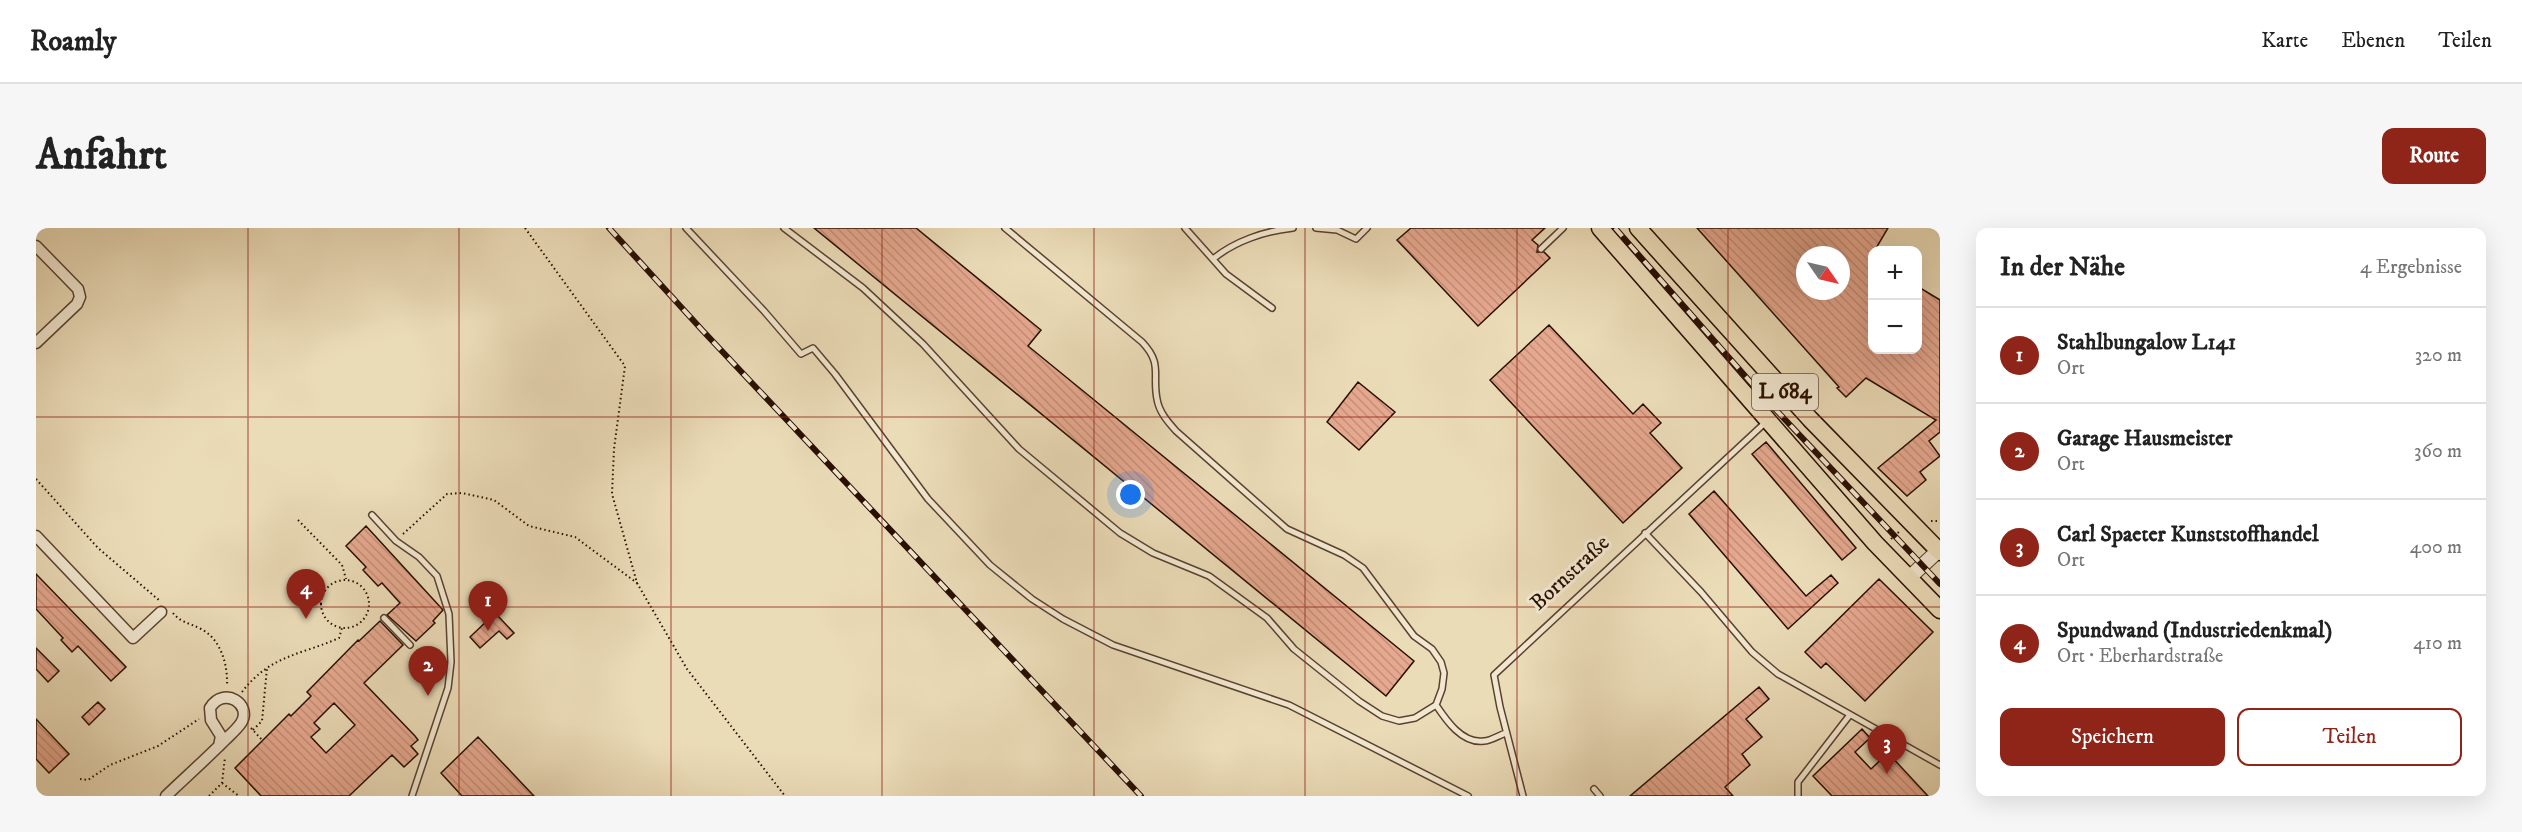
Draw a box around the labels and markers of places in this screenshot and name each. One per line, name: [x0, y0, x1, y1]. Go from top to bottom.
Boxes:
pin: 4: [286, 570, 326, 619]
pin: 1: [468, 582, 508, 631]
pin: 2: [408, 646, 448, 696]
pin: 3: [1868, 724, 1906, 774]

